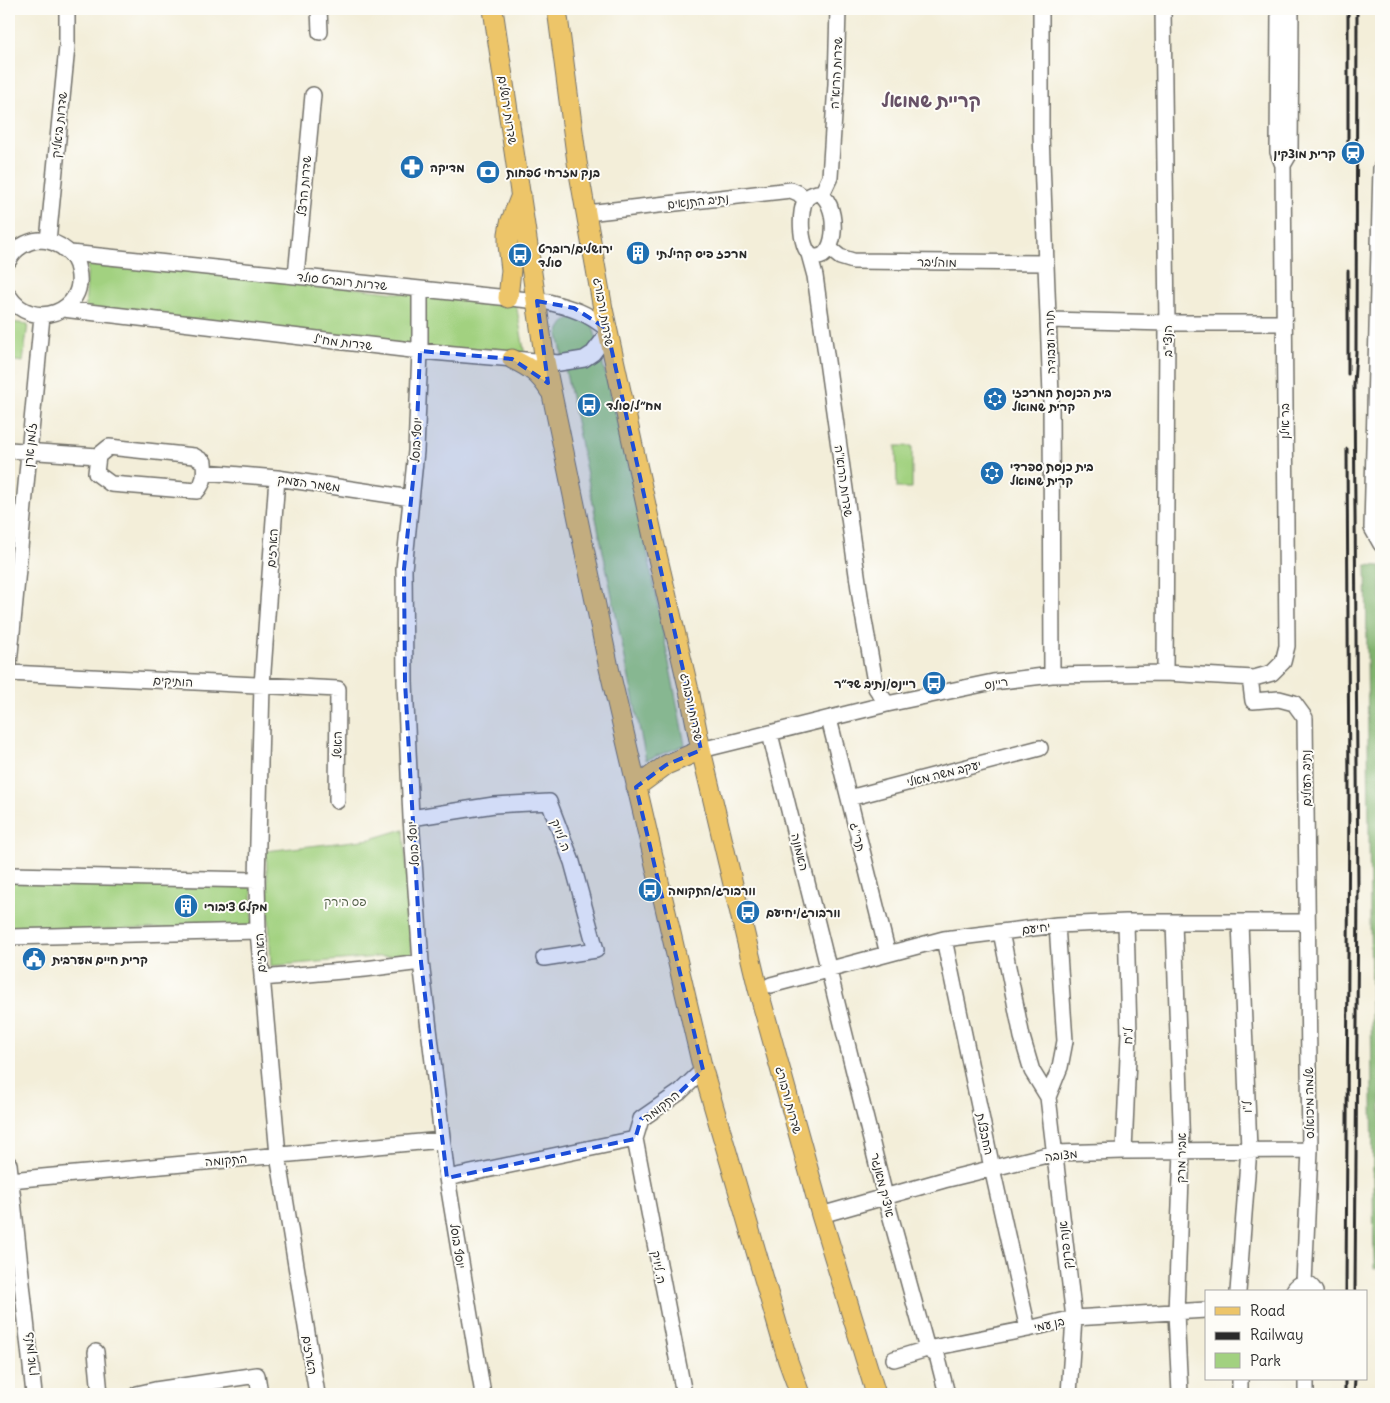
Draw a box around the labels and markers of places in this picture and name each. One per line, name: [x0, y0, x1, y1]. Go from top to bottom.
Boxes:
station icon: קרית מוצקין: [1340, 140, 1366, 166]
place label: קרית מוצקין: [1274, 146, 1336, 161]
pharmacy icon: מדיקה: [399, 154, 425, 180]
bank icon: בנק מזרחי טפחות: [475, 159, 501, 185]
place label: מדיקה: [430, 160, 465, 176]
place label: בנק מזרחי טפחות: [506, 165, 600, 180]
building icon: מרכז פיס קהילתי: [625, 240, 651, 266]
place label: ירושלים/רוברט סולד: [538, 241, 613, 270]
bus stop icon: ירושלים/רוברט סולד: [507, 242, 533, 268]
place label: מרכז פיס קהילתי: [656, 246, 747, 262]
place label: בית הכנסת המרכזי קרית שמואל: [1012, 385, 1112, 414]
synagogue icon: בית הכנסת המרכזי קרית שמואל: [982, 386, 1008, 412]
bus stop icon: מח״ל/סולד: [576, 392, 602, 418]
place label: מח״ל/סולד: [606, 398, 662, 413]
place label: בית כנסת ספרדי קרית שמואל: [1010, 459, 1094, 488]
synagogue icon: בית כנסת ספרדי קרית שמואל: [979, 460, 1005, 486]
bus stop icon: ריינס/נתיב שד״ר: [921, 670, 947, 696]
place label: ריינס/נתיב שד״ר: [834, 676, 916, 692]
bus stop icon: וורבורג/התקומה: [637, 877, 663, 903]
place label: וורבורג/התקומה: [668, 883, 756, 899]
building icon: מקלט ציבורי: [173, 893, 199, 919]
place label: מקלט ציבורי: [204, 899, 267, 914]
bus stop icon: וורבורג/יחיעם: [735, 899, 761, 925]
place label: וורבורג/יחיעם: [766, 905, 841, 920]
public building icon: קרית חיים מערבית: [21, 946, 47, 972]
place label: קרית חיים מערבית: [51, 952, 148, 967]

